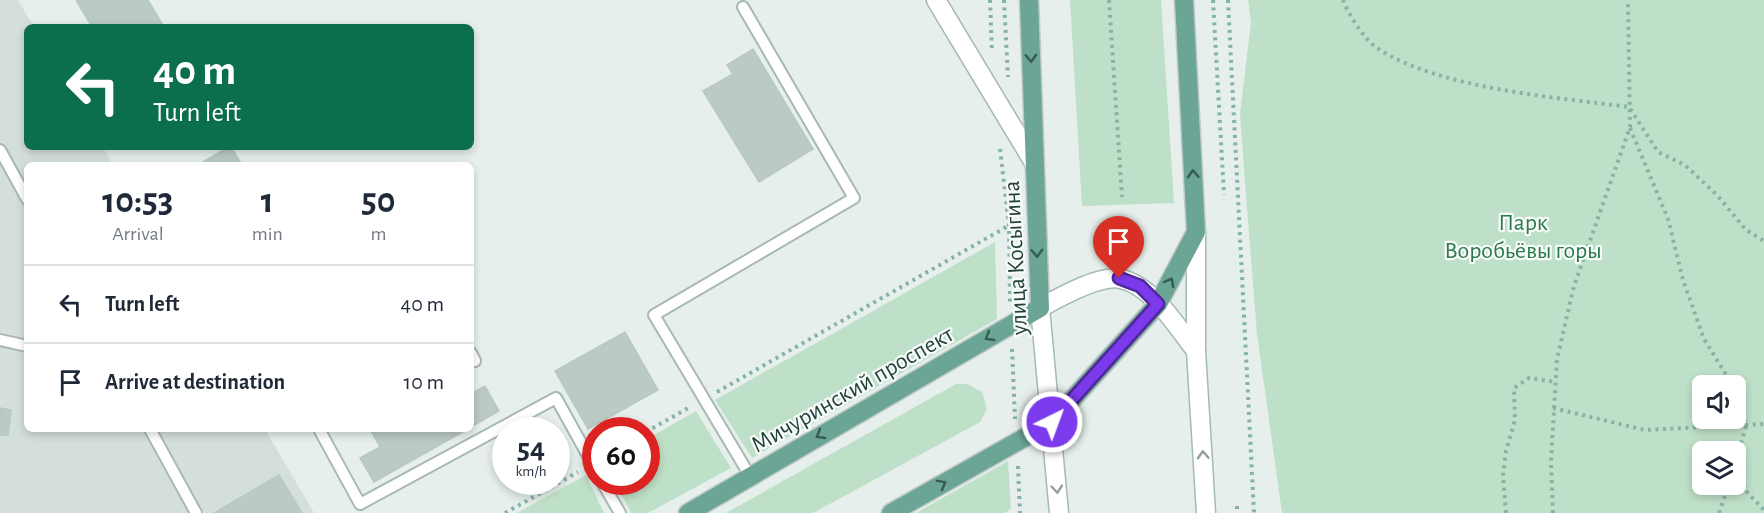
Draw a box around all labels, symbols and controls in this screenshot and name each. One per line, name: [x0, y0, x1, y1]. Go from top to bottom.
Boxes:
icon: left: [54, 48, 132, 126]
text: 40 m: [153, 50, 236, 92]
one-way arrow: [1024, 54, 1037, 63]
text: Turn left: [153, 99, 241, 126]
one-way arrow: [1187, 169, 1200, 178]
street label: улица Косыгина: [1000, 180, 1032, 337]
text: 10:53: [102, 183, 173, 219]
text: 1: [261, 183, 274, 219]
text: 50: [361, 183, 396, 219]
park label: Парк Воробьёвы горы: [1444, 211, 1602, 263]
pin: [1093, 216, 1144, 278]
text: Arrival: [112, 224, 164, 244]
text: min: [252, 224, 283, 244]
text: m: [370, 224, 386, 244]
icon: arrive: [1102, 225, 1135, 258]
one-way arrow: [1031, 249, 1044, 258]
one-way arrow: [1163, 277, 1174, 288]
icon: left: [54, 288, 87, 321]
text: Turn left: [105, 293, 179, 315]
text: 40 m: [401, 293, 444, 315]
street label: Мичуринский проспект: [747, 322, 958, 458]
one-way arrow: [985, 330, 995, 341]
icon: arrive: [54, 366, 87, 399]
text: Arrive at destination: [105, 371, 285, 393]
text: 10 m: [404, 371, 444, 393]
map controls: [1692, 375, 1746, 495]
button: sound: [1692, 375, 1746, 429]
position arrow: [1020, 390, 1084, 454]
speed limit sign: 60: [582, 417, 660, 495]
one-way arrow: [816, 428, 827, 440]
text: 54: [517, 434, 545, 464]
button: layers: [1692, 441, 1746, 495]
one-way arrow: [1196, 450, 1209, 459]
text: km/h: [516, 464, 546, 479]
one-way arrow: [936, 480, 946, 491]
one-way arrow: [1050, 484, 1063, 493]

